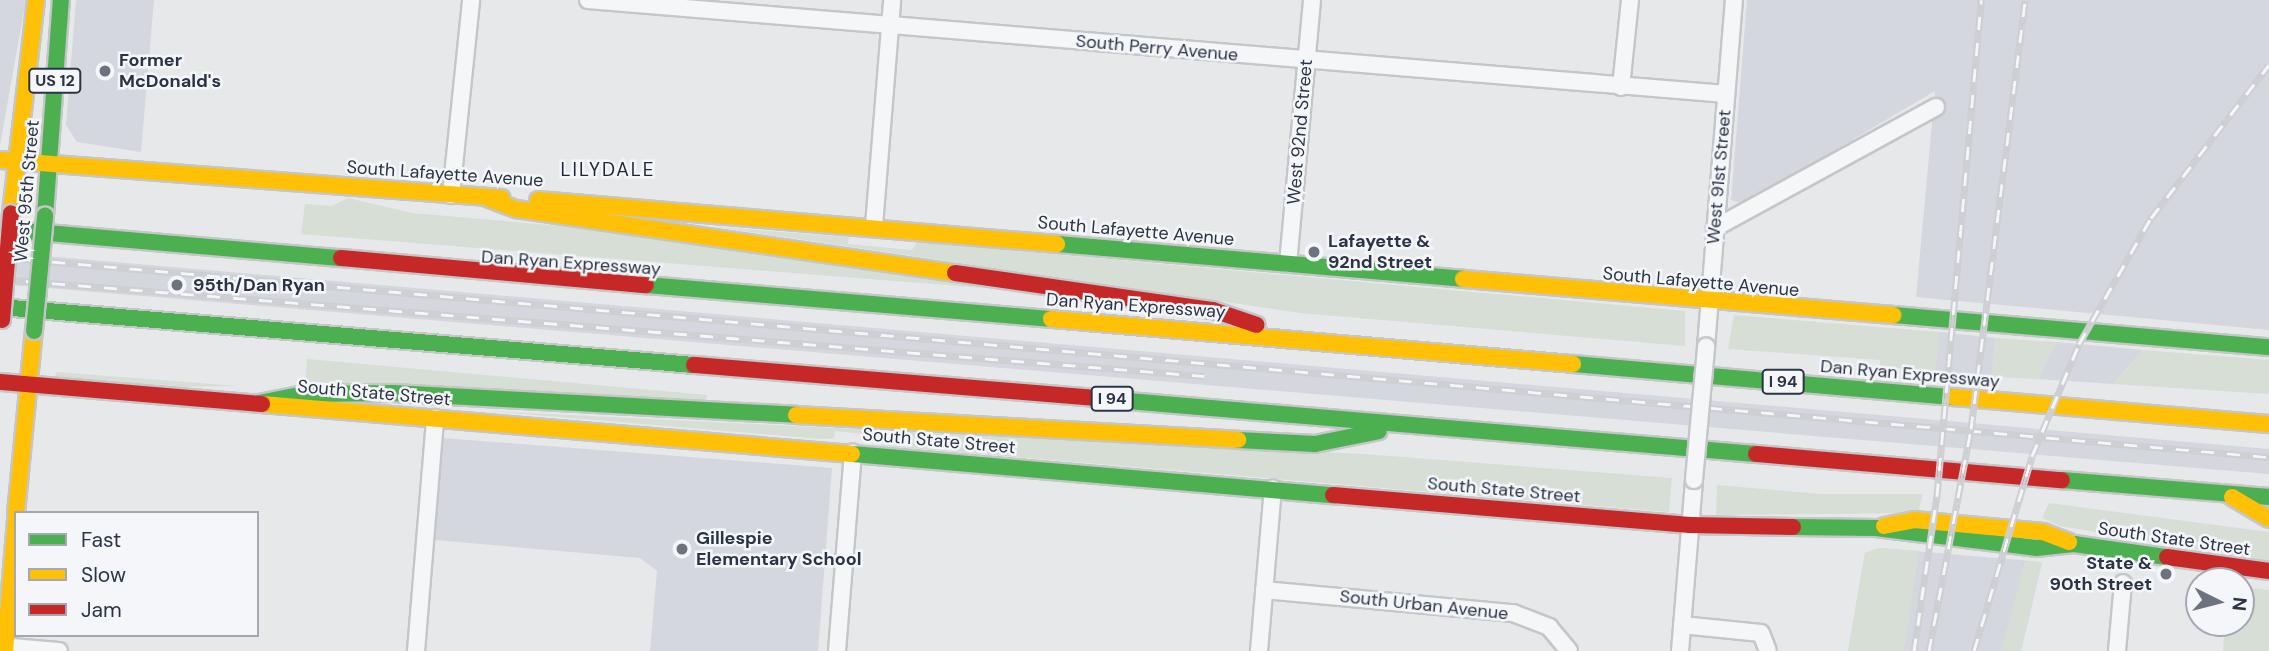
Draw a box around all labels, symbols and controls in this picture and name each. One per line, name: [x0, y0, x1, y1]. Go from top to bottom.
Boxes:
street label: South Perry Avenue: [1075, 30, 1239, 66]
place label: Former McDonald's: [119, 50, 221, 92]
street label: West 92nd Street: [1283, 58, 1317, 206]
marker: Former McDonald's: [97, 63, 113, 79]
road number: US 12: [27, 68, 83, 94]
street label: West 91st Street: [1702, 109, 1736, 245]
street label: West 95th Street: [10, 119, 44, 263]
street label: South Lafayette Avenue: [346, 156, 544, 192]
district label: LILYDALE: [561, 159, 655, 181]
street label: South Lafayette Avenue: [1037, 212, 1235, 250]
place label: Lafayette & 92nd Street: [1328, 231, 1432, 274]
marker: Lafayette & 92nd Street: [1306, 244, 1322, 260]
street label: Dan Ryan Expressway: [481, 246, 661, 280]
street label: South Lafayette Avenue: [1602, 263, 1800, 301]
place label: 95th/Dan Ryan: [193, 274, 325, 296]
marker: 95th/Dan Ryan: [167, 275, 187, 295]
street label: Dan Ryan Expressway: [1046, 289, 1226, 323]
street label: Dan Ryan Expressway: [1819, 355, 2001, 393]
road number: I 94: [1760, 370, 1806, 394]
street label: South State Street: [297, 376, 451, 410]
road number: I 94: [1089, 386, 1135, 412]
street label: South State Street: [862, 424, 1016, 458]
street label: South State Street: [1427, 473, 1581, 507]
legend: [14, 511, 259, 637]
street label: South State Street: [2097, 518, 2251, 560]
text: Fast: [81, 526, 121, 554]
place label: Gillespie Elementary School: [696, 528, 862, 570]
marker: Gillespie Elementary School: [674, 541, 690, 557]
place label: State & 90th Street: [2050, 553, 2152, 596]
text: Slow: [81, 561, 126, 589]
marker: State & 90th Street: [2158, 566, 2174, 582]
north arrow: [2185, 567, 2255, 637]
street label: South Urban Avenue: [1339, 585, 1509, 625]
text: Jam: [81, 596, 122, 624]
text: N: [2226, 596, 2253, 612]

